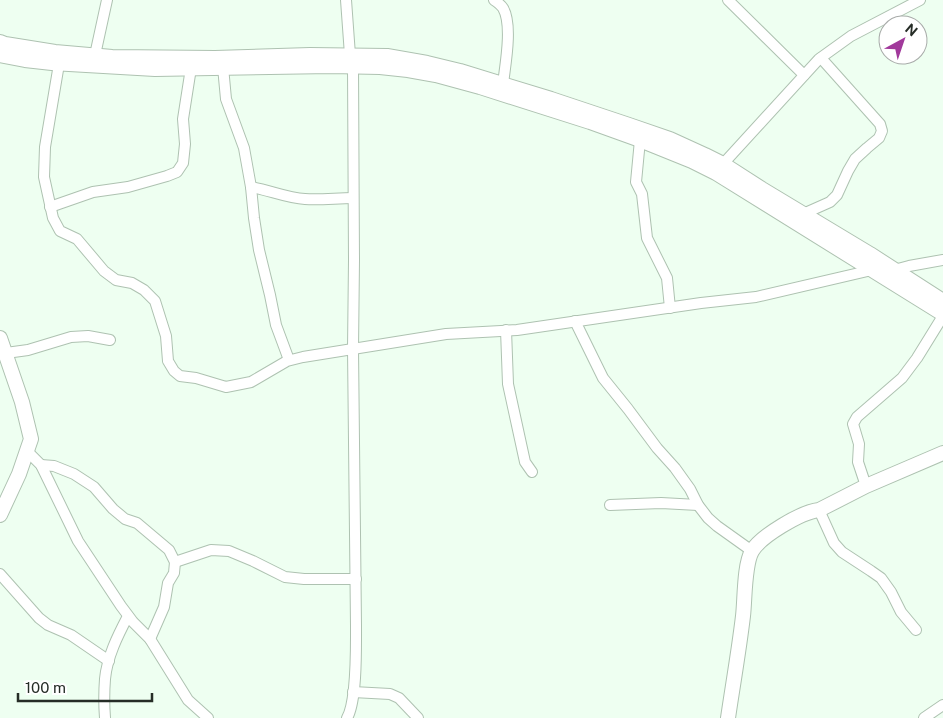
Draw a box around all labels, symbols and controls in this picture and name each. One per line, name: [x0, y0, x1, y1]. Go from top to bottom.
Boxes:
north arrow: [878, 15, 928, 65]
text: N: [902, 20, 921, 40]
scale bar: [18, 670, 151, 702]
text: 100 m: [25, 679, 66, 696]

